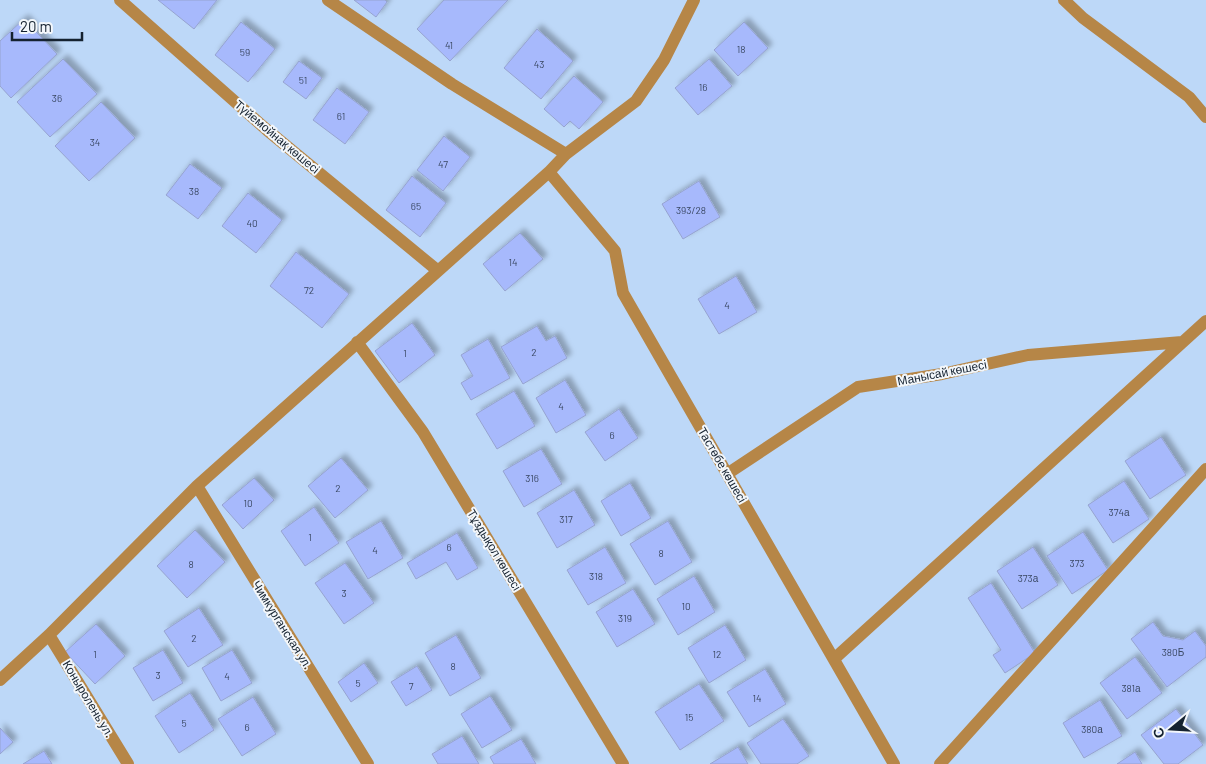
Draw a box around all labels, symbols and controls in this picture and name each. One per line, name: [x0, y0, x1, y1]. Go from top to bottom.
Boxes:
scale bar: [12, 10, 82, 42]
text: 20 m: [20, 17, 52, 35]
house number: 41: [445, 39, 453, 51]
house number: 18: [737, 43, 745, 55]
house number: 59: [240, 46, 250, 58]
house number: 43: [534, 58, 544, 70]
house number: 51: [299, 74, 307, 86]
house number: 16: [699, 81, 707, 93]
house number: 36: [52, 92, 62, 104]
street label: Түйемойнақ көшесі: [232, 97, 323, 176]
house number: 61: [337, 110, 345, 122]
house number: 34: [90, 136, 100, 148]
house number: 47: [438, 158, 448, 170]
house number: 38: [189, 185, 199, 197]
house number: 65: [411, 200, 421, 212]
house number: 393/28: [676, 204, 706, 216]
house number: 40: [246, 217, 258, 229]
house number: 14: [508, 256, 518, 268]
house number: 72: [304, 284, 314, 296]
house number: 4: [724, 299, 730, 311]
house number: 2: [531, 346, 537, 358]
house number: 1: [403, 347, 407, 359]
street label: Манысай көшесі: [896, 356, 988, 388]
house number: 4: [558, 400, 564, 412]
street label: Тастөбе көшесі: [696, 424, 750, 505]
house number: 6: [609, 429, 615, 441]
house number: 316: [525, 472, 539, 484]
house number: 2: [335, 482, 341, 494]
house number: 10: [243, 497, 253, 509]
street label: Тұздықол көшесі: [464, 506, 525, 593]
house number: 374а: [1109, 506, 1130, 518]
house number: 317: [559, 513, 573, 525]
house number: 1: [308, 531, 312, 543]
house number: 6: [446, 541, 452, 553]
house number: 4: [372, 544, 378, 556]
house number: 8: [658, 547, 664, 559]
house number: 373: [1069, 557, 1085, 569]
house number: 8: [188, 558, 194, 570]
house number: 318: [589, 570, 603, 582]
house number: 373а: [1018, 572, 1039, 584]
street label: Чимкурганская ул.: [249, 578, 316, 672]
house number: 3: [341, 587, 347, 599]
house number: 10: [681, 600, 691, 612]
house number: 319: [618, 612, 632, 624]
house number: 2: [191, 632, 197, 644]
house number: 380Б: [1162, 646, 1185, 658]
house number: 1: [93, 648, 97, 660]
house number: 12: [713, 648, 721, 660]
street label: Коныролень ул.: [60, 658, 117, 740]
house number: 8: [450, 660, 456, 672]
house number: 3: [155, 669, 161, 681]
house number: 4: [224, 670, 230, 682]
house number: 5: [355, 677, 361, 689]
house number: 7: [409, 680, 414, 692]
house number: 381а: [1121, 682, 1141, 694]
house number: 14: [752, 692, 762, 704]
north arrow: [1146, 704, 1196, 754]
house number: 15: [685, 711, 693, 723]
house number: 5: [181, 717, 187, 729]
house number: 6: [244, 721, 250, 733]
house number: 380а: [1081, 723, 1103, 735]
text: С: [1149, 726, 1168, 741]

